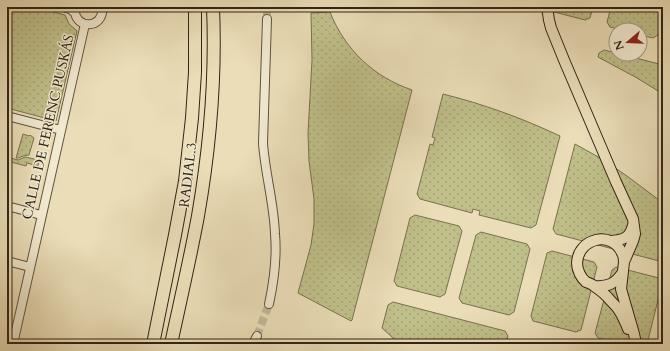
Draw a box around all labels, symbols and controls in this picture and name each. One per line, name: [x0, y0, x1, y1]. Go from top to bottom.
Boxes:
north arrow: [608, 22, 648, 62]
street label: CALLE DE FERENC PUSKÁS: [17, 33, 79, 221]
text: N: [610, 38, 628, 52]
street label: RADIAL 3: [175, 141, 201, 209]

